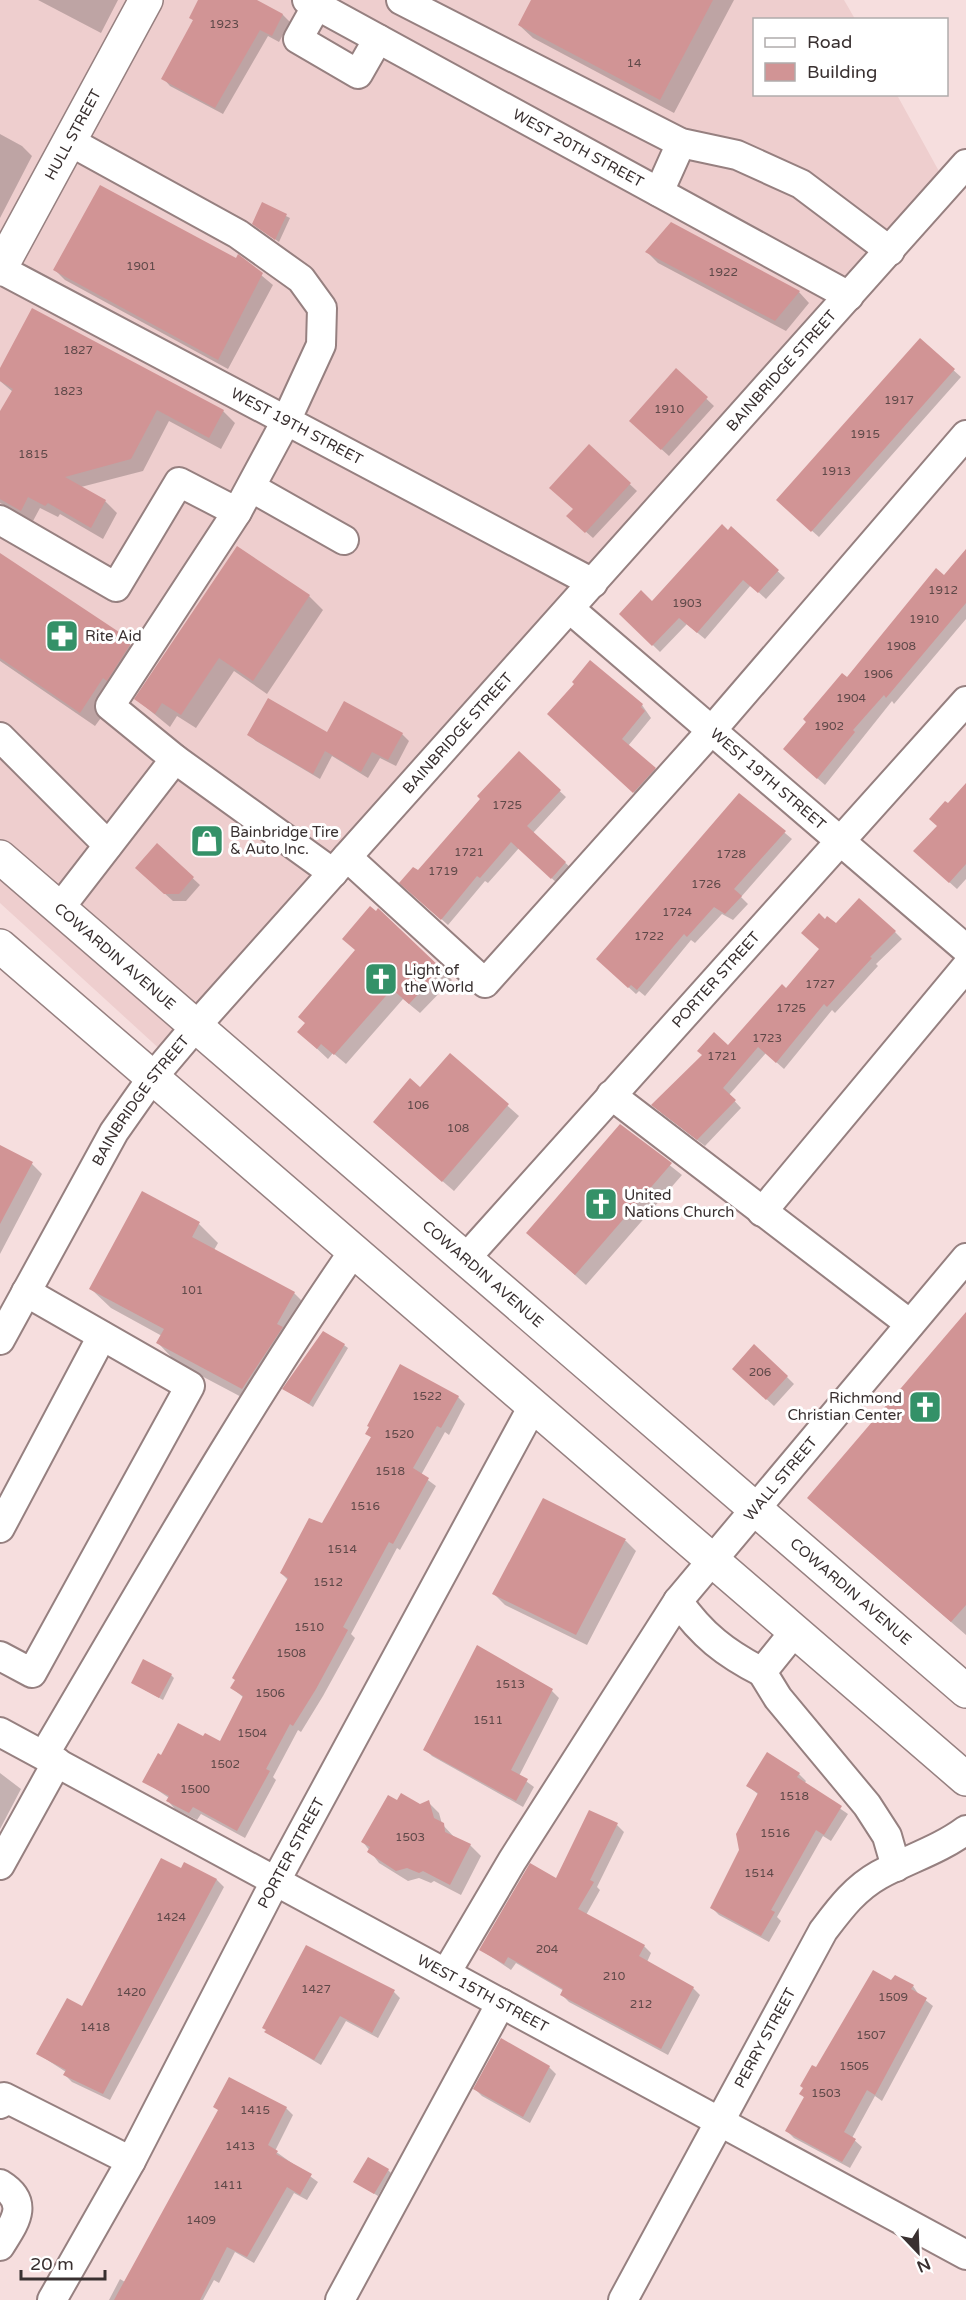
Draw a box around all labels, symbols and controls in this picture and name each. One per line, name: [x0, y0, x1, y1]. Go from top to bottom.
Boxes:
house number: 1923: [209, 17, 239, 31]
legend: [753, 18, 948, 96]
text: Road: [807, 31, 852, 53]
house number: 14: [626, 56, 642, 70]
text: Building: [807, 61, 877, 83]
street label: HULL STREET: [41, 86, 105, 183]
street label: WEST 20TH STREET: [510, 105, 647, 191]
house number: 1901: [126, 259, 156, 273]
house number: 1922: [708, 265, 738, 279]
street label: BAINBRIDGE STREET: [723, 306, 840, 435]
house number: 1827: [63, 343, 93, 357]
house number: 1823: [53, 384, 83, 398]
street label: WEST 19TH STREET: [228, 384, 366, 468]
house number: 1917: [884, 393, 914, 407]
house number: 1910: [654, 402, 685, 416]
house number: 1915: [850, 427, 880, 441]
house number: 1815: [18, 447, 48, 461]
house number: 1913: [821, 464, 851, 478]
house number: 1912: [928, 583, 958, 597]
house number: 1903: [672, 596, 702, 610]
house number: 1910: [909, 612, 940, 626]
pharmacy icon: Rite Aid: [44, 618, 80, 654]
place label: Rite Aid: [85, 627, 142, 645]
house number: 1908: [886, 639, 916, 653]
house number: 1906: [863, 667, 893, 681]
street label: BAINBRIDGE STREET: [399, 669, 516, 797]
house number: 1904: [836, 691, 867, 705]
house number: 1902: [814, 719, 844, 733]
street label: WEST 19TH STREET: [707, 724, 829, 834]
house number: 1725: [492, 798, 522, 812]
shop icon: Bainbridge Tire & Auto Inc.: [189, 823, 225, 859]
place label: Bainbridge Tire & Auto Inc.: [230, 823, 339, 858]
house number: 1721: [454, 845, 484, 859]
house number: 1728: [716, 847, 746, 861]
house number: 1719: [428, 864, 458, 878]
house number: 1726: [691, 877, 721, 891]
street label: COWARDIN AVENUE: [51, 899, 179, 1014]
house number: 1724: [662, 905, 693, 919]
street label: PORTER STREET: [668, 928, 764, 1031]
house number: 1722: [634, 929, 664, 943]
church icon: Light of the World: [363, 961, 399, 997]
place label: Light of the World: [404, 961, 474, 996]
house number: 1727: [805, 977, 835, 991]
house number: 1725: [776, 1001, 806, 1015]
house number: 1723: [752, 1031, 782, 1045]
street label: BAINBRIDGE STREET: [88, 1032, 193, 1169]
house number: 1721: [707, 1049, 737, 1063]
house number: 106: [407, 1098, 429, 1112]
house number: 108: [447, 1121, 469, 1135]
church icon: United Nations Church: [583, 1186, 619, 1222]
place label: United Nations Church: [624, 1186, 734, 1221]
street label: COWARDIN AVENUE: [419, 1217, 547, 1331]
house number: 101: [181, 1283, 203, 1297]
house number: 206: [749, 1365, 771, 1379]
house number: 1522: [412, 1389, 442, 1403]
place label: Richmond Christian Center: [787, 1389, 902, 1424]
church icon: Richmond Christian Center: [907, 1389, 943, 1425]
house number: 1520: [384, 1427, 415, 1441]
street label: WALL STREET: [740, 1433, 821, 1525]
house number: 1518: [375, 1464, 405, 1478]
house number: 1516: [350, 1499, 380, 1513]
street label: COWARDIN AVENUE: [786, 1534, 915, 1649]
house number: 1514: [327, 1542, 358, 1556]
house number: 1512: [313, 1575, 343, 1589]
house number: 1510: [294, 1620, 325, 1634]
house number: 1508: [276, 1646, 306, 1660]
house number: 1513: [495, 1677, 525, 1691]
house number: 1506: [255, 1686, 285, 1700]
house number: 1511: [473, 1713, 503, 1727]
house number: 1504: [237, 1726, 268, 1740]
house number: 1502: [210, 1757, 240, 1771]
house number: 1500: [180, 1782, 211, 1796]
house number: 1518: [779, 1789, 809, 1803]
street label: PORTER STREET: [254, 1795, 328, 1911]
house number: 1516: [760, 1826, 790, 1840]
house number: 1503: [395, 1830, 425, 1844]
house number: 1514: [744, 1866, 775, 1880]
house number: 1424: [156, 1910, 187, 1924]
house number: 204: [536, 1942, 559, 1956]
street label: WEST 15TH STREET: [414, 1951, 551, 2036]
house number: 210: [603, 1969, 626, 1983]
house number: 1427: [301, 1982, 331, 1996]
house number: 1420: [116, 1985, 147, 1999]
street label: PERRY STREET: [731, 1985, 799, 2091]
house number: 1509: [878, 1990, 908, 2004]
house number: 212: [630, 1997, 652, 2011]
house number: 1418: [80, 2020, 110, 2034]
house number: 1507: [856, 2028, 886, 2042]
house number: 1505: [839, 2059, 869, 2073]
house number: 1503: [811, 2086, 841, 2100]
house number: 1415: [240, 2103, 270, 2117]
house number: 1413: [225, 2139, 255, 2153]
house number: 1411: [213, 2178, 243, 2192]
house number: 1409: [186, 2213, 216, 2227]
north arrow: [888, 2222, 948, 2282]
scale bar: [21, 2243, 105, 2281]
text: 20 m: [30, 2253, 74, 2275]
text: N: [914, 2253, 933, 2277]

